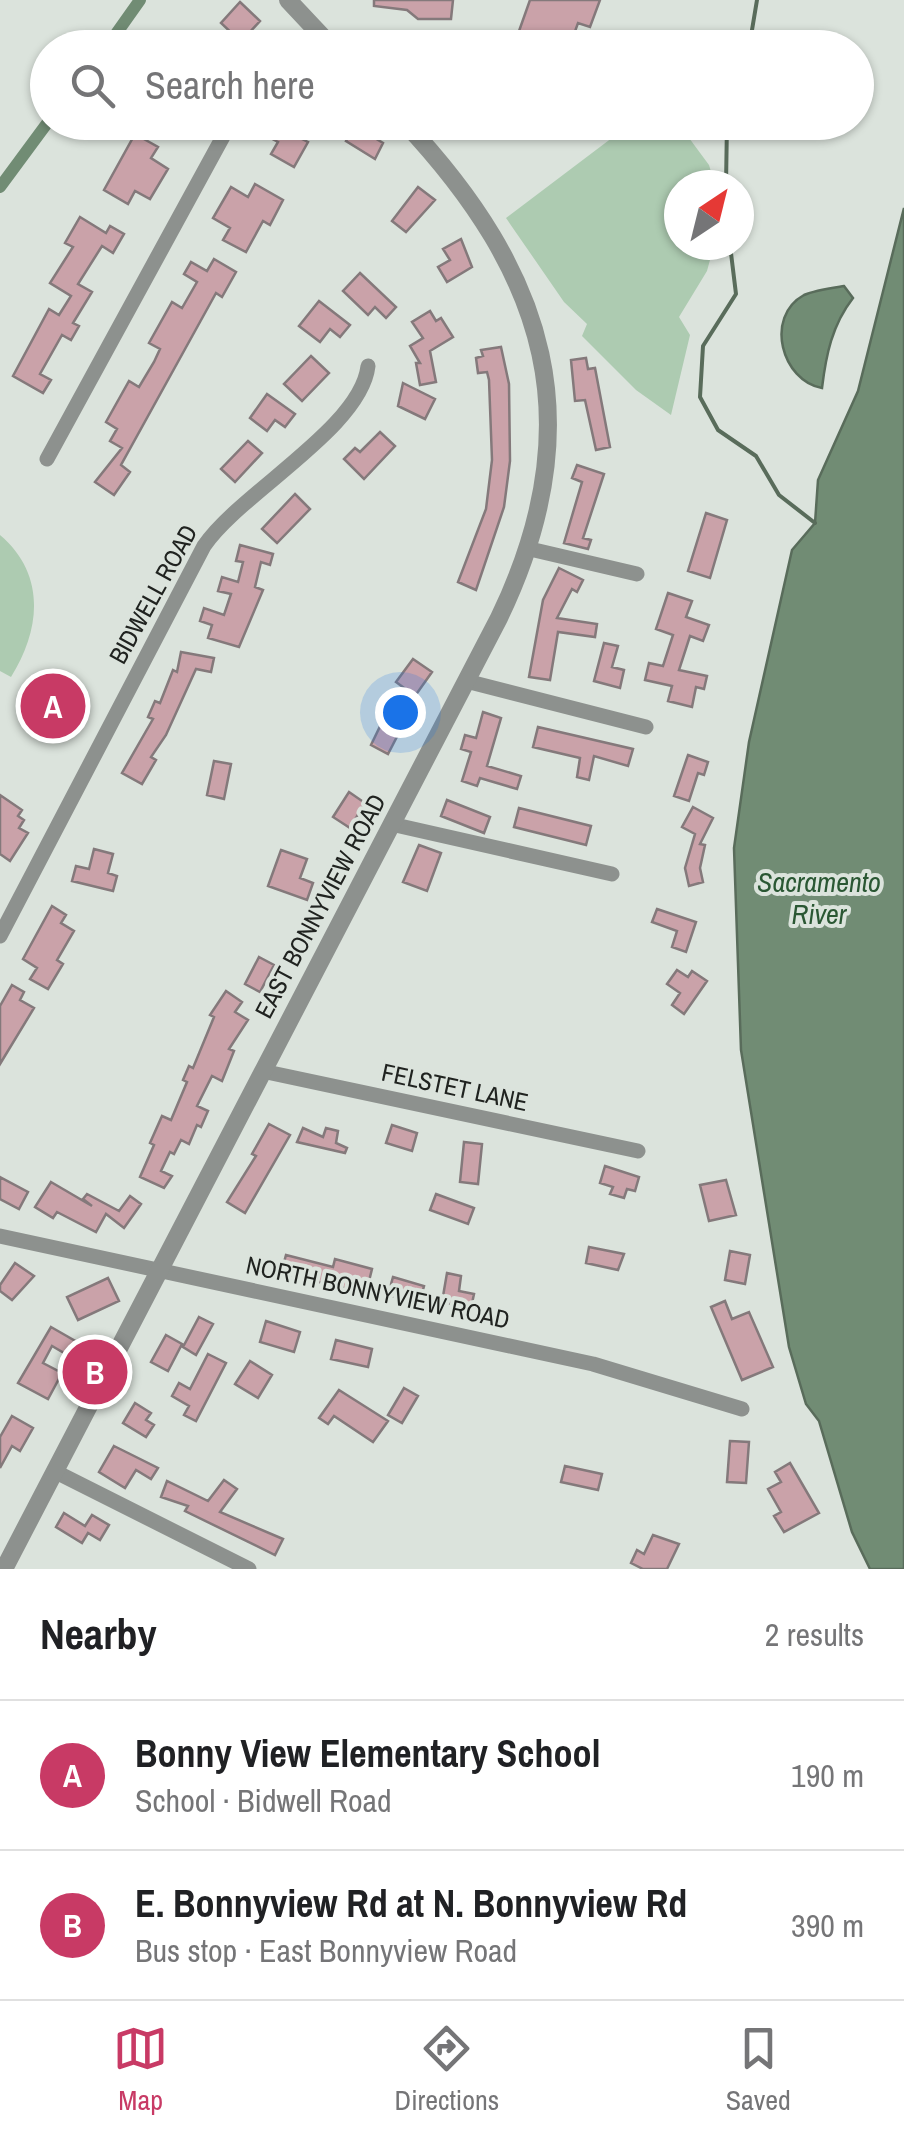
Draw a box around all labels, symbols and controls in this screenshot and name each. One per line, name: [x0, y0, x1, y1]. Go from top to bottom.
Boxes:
search box: [30, 30, 874, 140]
icon: search: [65, 58, 120, 113]
text: Search here: [145, 60, 315, 111]
north arrow: [664, 170, 754, 260]
street label: BIDWELL ROAD: [101, 518, 205, 670]
pin: A: [20, 668, 86, 744]
your location: [375, 687, 426, 738]
street label: EAST BONNYVIEW ROAD: [247, 788, 393, 1024]
water label: Sacramento River: [757, 863, 881, 933]
street label: FELSTET LANE: [379, 1055, 531, 1119]
street label: NORTH BONNYVIEW ROAD: [243, 1247, 513, 1337]
pin: B: [62, 1334, 128, 1410]
text: Nearby: [40, 1606, 157, 1662]
text: 2 results: [765, 1613, 864, 1656]
text: Bonny View Elementary School: [135, 1728, 600, 1779]
text: A: [63, 1754, 82, 1797]
text: 190 m: [791, 1754, 864, 1797]
text: School · Bidwell Road: [135, 1779, 392, 1822]
text: E. Bonnyview Rd at N. Bonnyview Rd: [135, 1878, 687, 1929]
text: B: [63, 1904, 82, 1947]
text: 390 m: [791, 1904, 864, 1947]
text: Bus stop · East Bonnyview Road: [135, 1929, 517, 1972]
tab: Map: [113, 2021, 168, 2119]
tab: Directions: [395, 2021, 499, 2119]
tab: Saved: [726, 2021, 791, 2119]

